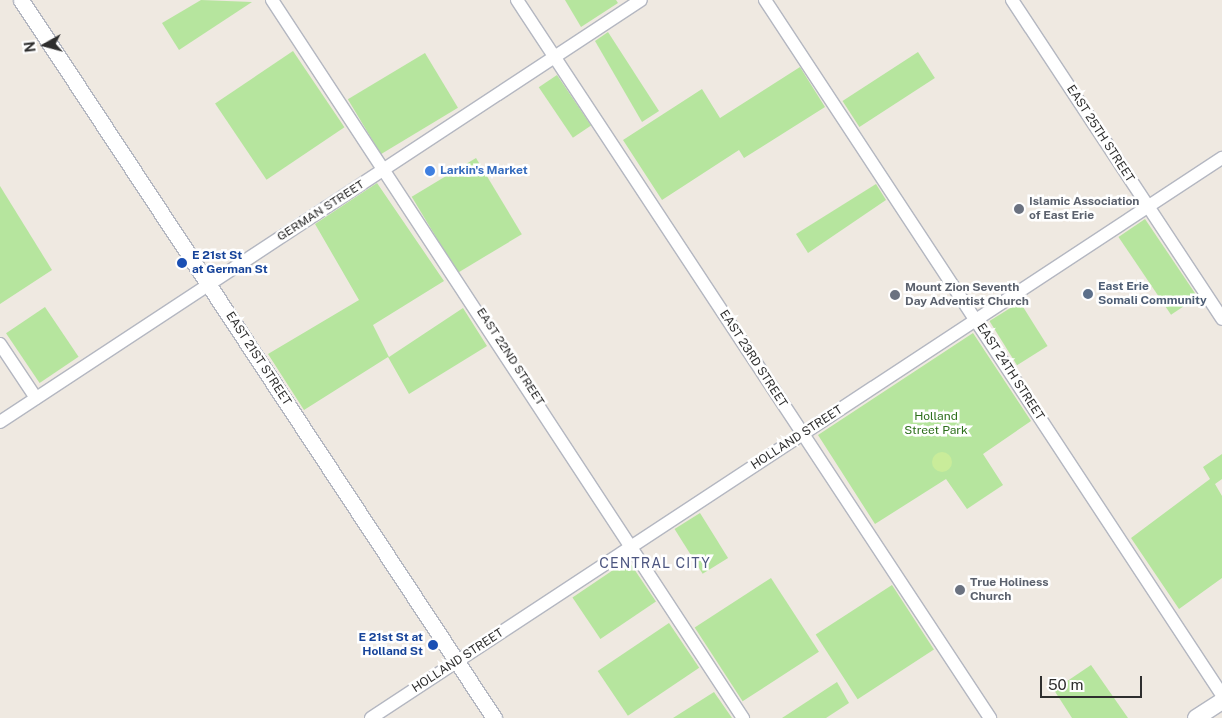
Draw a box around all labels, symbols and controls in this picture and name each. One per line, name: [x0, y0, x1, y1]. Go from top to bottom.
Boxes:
north arrow: [20, 20, 70, 70]
text: N: [22, 40, 39, 53]
street label: EAST 25TH STREET: [1063, 83, 1137, 185]
place label: Larkin's Market: [440, 164, 528, 178]
marker: Larkin's Market: [424, 165, 436, 177]
street label: GERMAN STREET: [275, 177, 367, 245]
place label: Islamic Association of East Erie: [1029, 195, 1140, 223]
marker: Islamic Association of East Erie: [1013, 203, 1025, 215]
place label: E 21st St at German St: [192, 249, 268, 277]
marker: E 21st St at German St: [176, 257, 188, 269]
place label: East Erie Somali Community: [1098, 280, 1207, 308]
place label: Mount Zion Seventh Day Adventist Church: [905, 281, 1029, 309]
marker: East Erie Somali Community: [1082, 288, 1094, 300]
marker: Mount Zion Seventh Day Adventist Church: [889, 289, 901, 301]
street label: EAST 22ND STREET: [473, 305, 547, 409]
street label: EAST 23RD STREET: [716, 308, 790, 410]
street label: EAST 21ST STREET: [222, 309, 294, 409]
street label: EAST 24TH STREET: [973, 321, 1047, 423]
street label: HOLLAND STREET: [749, 403, 845, 473]
park label: Holland Street Park: [904, 410, 968, 438]
district label: CENTRAL CITY: [598, 555, 712, 571]
place label: True Holiness Church: [970, 576, 1049, 604]
marker: True Holiness Church: [954, 584, 966, 596]
street label: HOLLAND STREET: [410, 626, 506, 696]
place label: E 21st St at Holland St: [359, 631, 423, 659]
marker: E 21st St at Holland St: [427, 639, 439, 651]
scale bar: [1042, 666, 1144, 698]
text: 50 m: [1048, 676, 1083, 693]

